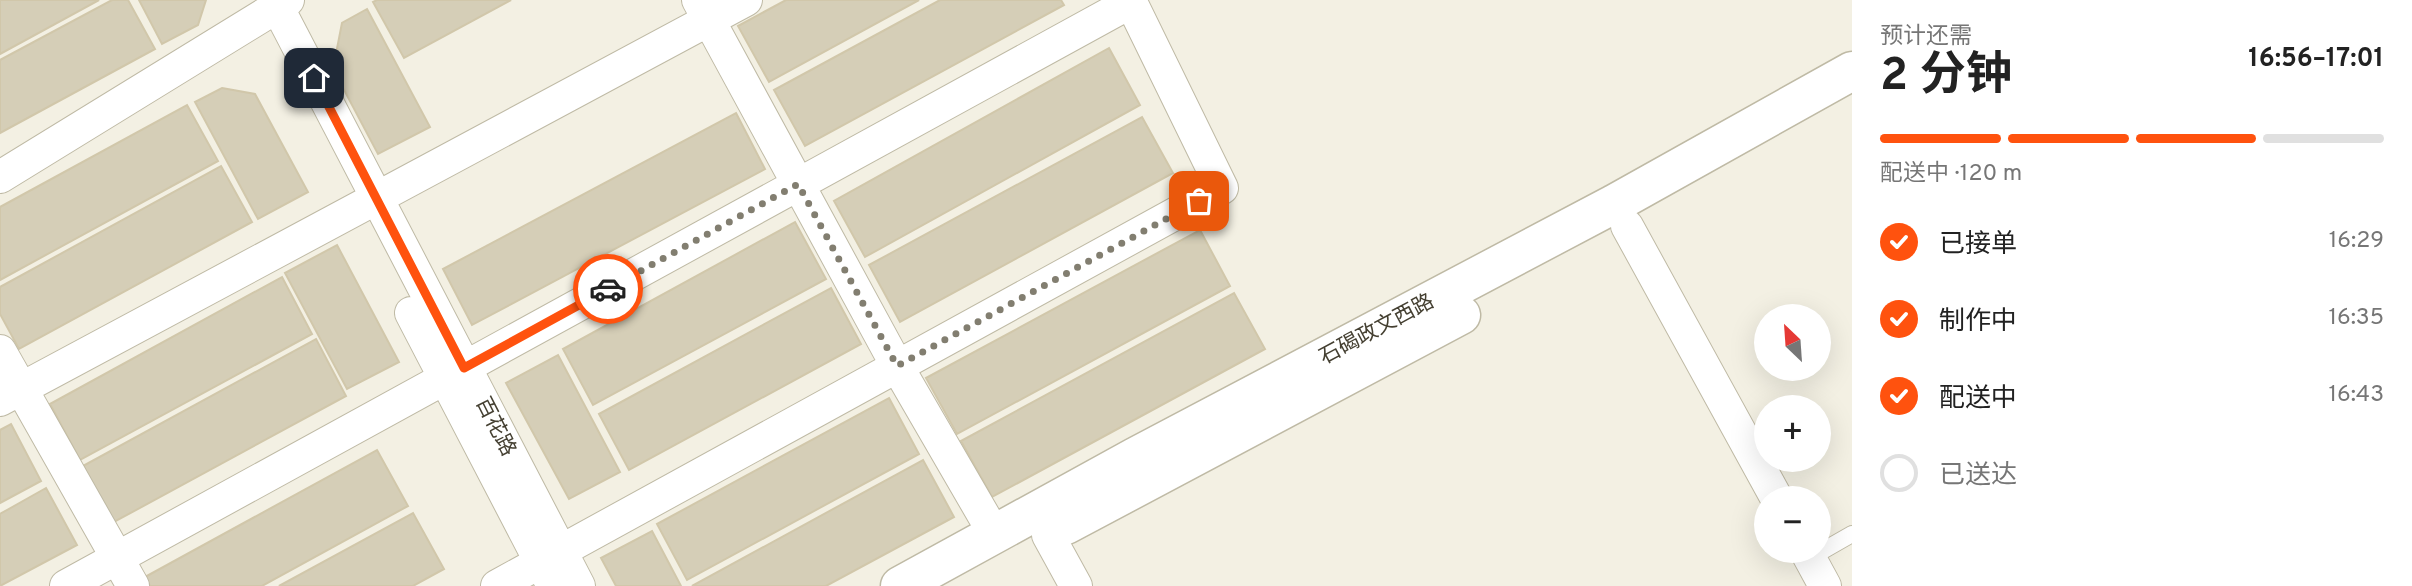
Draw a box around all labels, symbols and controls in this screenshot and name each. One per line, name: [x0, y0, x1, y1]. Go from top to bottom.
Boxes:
text: 预计还需: [1880, 23, 1972, 52]
text: 16:56–17:01: [2248, 43, 2384, 76]
pin: [284, 48, 344, 108]
text: 2 分钟: [1880, 48, 2012, 107]
icon: home: [295, 59, 333, 97]
text: 配送中 · 120 m: [1880, 160, 2022, 189]
pin: [1169, 171, 1229, 231]
icon: bag: [1180, 182, 1218, 220]
icon: check: [1880, 223, 1918, 261]
text: 16:29: [2329, 227, 2384, 256]
text: 已接单: [1939, 229, 2017, 262]
courier: [573, 254, 643, 324]
icon: car: [589, 270, 627, 308]
street label: 石碣政文西路: [1315, 289, 1439, 371]
icon: check: [1880, 300, 1918, 338]
north arrow: [1754, 304, 1830, 382]
map controls: [1754, 304, 1831, 563]
text: 16:35: [2328, 304, 2384, 333]
text: 制作中: [1939, 306, 2017, 339]
icon: check: [1880, 377, 1918, 415]
text: 16:43: [2328, 381, 2384, 410]
text: 配送中: [1939, 383, 2017, 416]
street label: 百花路: [469, 393, 521, 461]
button: +: [1754, 395, 1831, 472]
text: 已送达: [1939, 460, 2017, 493]
button: −: [1754, 486, 1831, 563]

